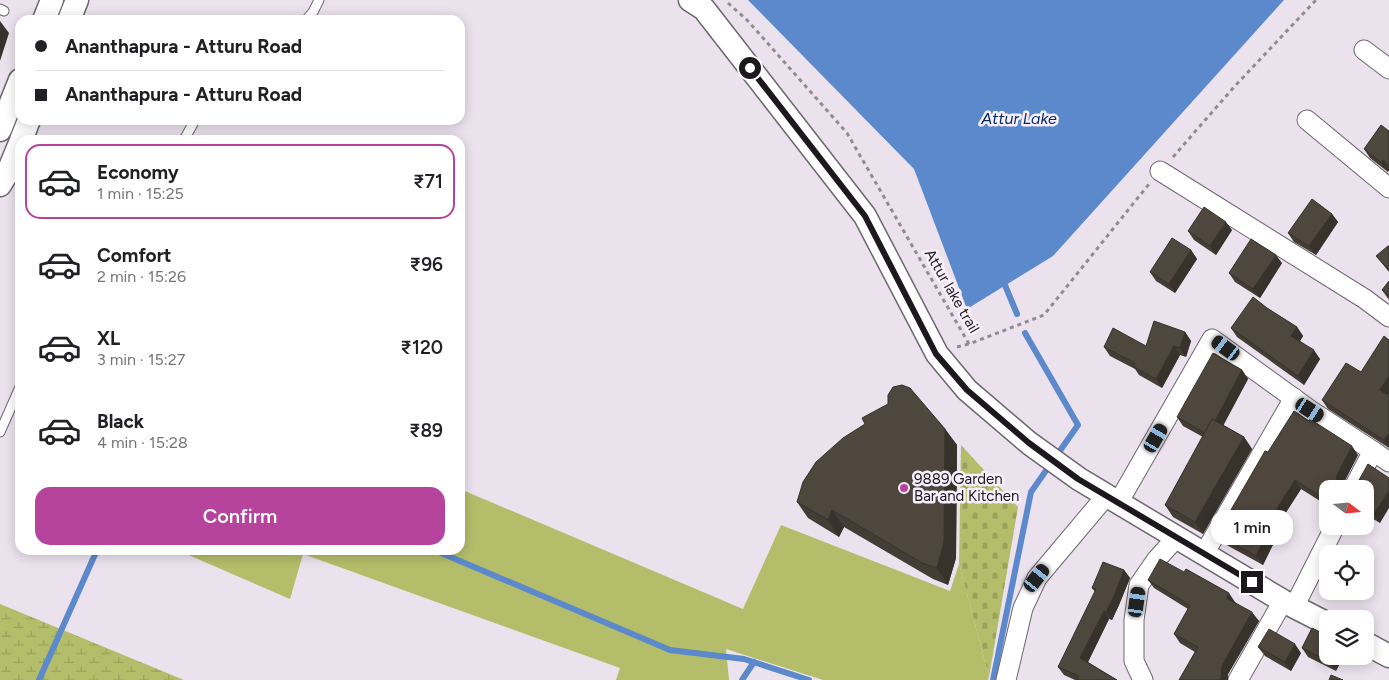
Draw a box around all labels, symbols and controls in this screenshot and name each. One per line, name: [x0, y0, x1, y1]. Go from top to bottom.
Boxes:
text: Ananthapura - Atturu Road: [65, 35, 302, 58]
route start: [739, 57, 761, 79]
text: Ananthapura - Atturu Road: [65, 83, 302, 106]
water label: Attur Lake: [980, 109, 1057, 128]
icon: car: [37, 159, 82, 204]
text: Economy: [97, 161, 179, 184]
text: ₹71: [413, 170, 443, 193]
text: 1 min · 15:25: [97, 184, 184, 203]
icon: car: [37, 242, 82, 287]
text: Comfort: [97, 244, 172, 267]
street label: Attur lake trail: [921, 246, 983, 336]
text: ₹96: [410, 253, 443, 276]
text: 2 min · 15:26: [97, 267, 186, 286]
icon: car: [37, 325, 82, 370]
text: XL: [97, 327, 120, 350]
car: [1209, 333, 1242, 363]
text: ₹120: [400, 336, 443, 359]
text: 3 min · 15:27: [97, 350, 185, 369]
car: [1293, 396, 1326, 424]
icon: car: [37, 408, 82, 453]
text: Black: [97, 410, 144, 433]
text: ₹89: [409, 419, 443, 442]
car: [1142, 421, 1169, 455]
text: 4 min · 15:28: [97, 433, 188, 452]
place label: 9889 Garden Bar and Kitchen: [914, 470, 1019, 505]
north arrow: [1319, 480, 1374, 535]
map controls: [1319, 480, 1374, 665]
marker: 9889 Garden Bar and Kitchen: [898, 482, 910, 494]
button: Confirm: [35, 487, 445, 545]
callout: 1 min: [1211, 510, 1293, 544]
text: 1 min: [1233, 518, 1271, 537]
button: locate: [1319, 545, 1374, 600]
car: [1021, 562, 1052, 594]
route end: [1241, 571, 1263, 593]
car: [1127, 586, 1146, 618]
button: layers: [1319, 610, 1374, 665]

